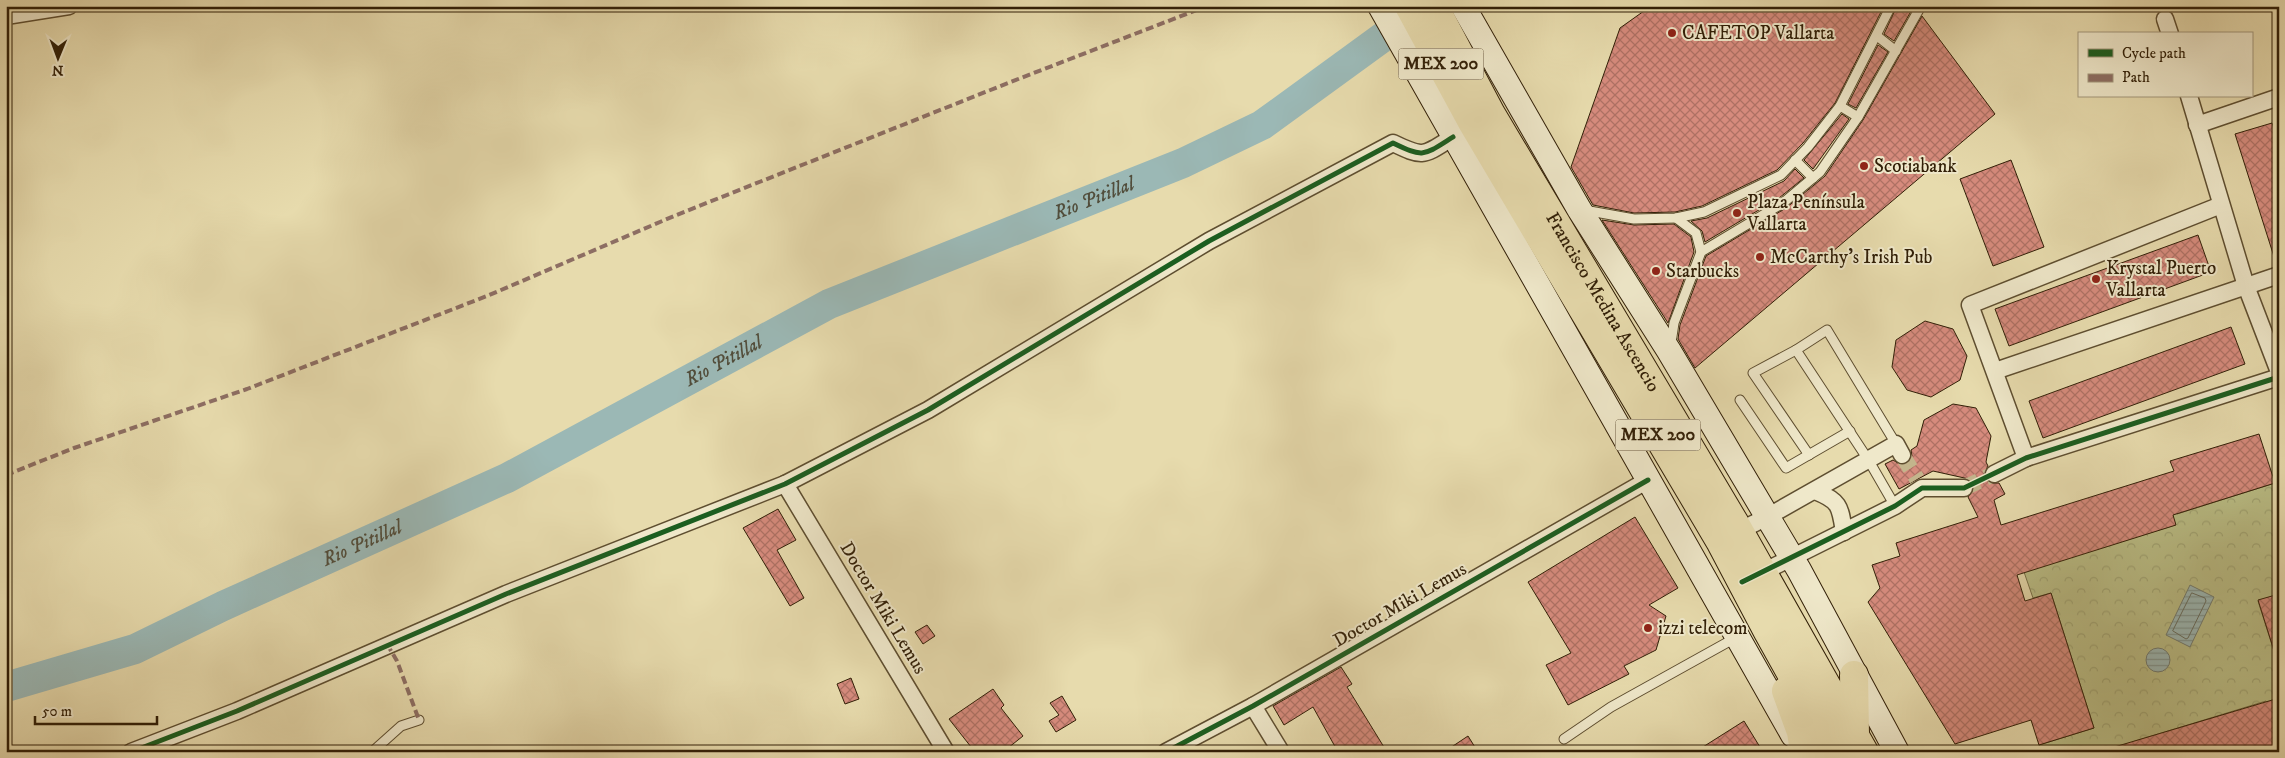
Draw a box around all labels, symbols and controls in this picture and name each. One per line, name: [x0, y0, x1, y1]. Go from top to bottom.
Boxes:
place label: CAFETOP Vallarta: [1682, 22, 1834, 45]
marker: CAFETOP Vallarta: [1666, 27, 1678, 39]
north arrow: [32, 32, 82, 82]
legend: [2078, 32, 2252, 98]
text: Cycle path: [2122, 44, 2186, 63]
road number: MEX 200: [1398, 49, 1484, 80]
text: N: [51, 61, 64, 79]
text: Path: [2122, 68, 2150, 87]
place label: Scotiabank: [1874, 155, 1957, 178]
marker: Scotiabank: [1858, 160, 1870, 172]
water label: Rio Pitillal: [1049, 171, 1140, 226]
place label: Plaza Península Vallarta: [1746, 191, 1865, 236]
marker: Plaza Península Vallarta: [1731, 207, 1743, 219]
street label: Francisco Medina Ascencio: [1541, 208, 1665, 396]
place label: McCarthy’s Irish Pub: [1770, 246, 1933, 269]
marker: McCarthy’s Irish Pub: [1754, 251, 1766, 263]
place label: Krystal Puerto Vallarta: [2105, 257, 2216, 302]
place label: Starbucks: [1666, 260, 1739, 283]
marker: Starbucks: [1650, 265, 1662, 277]
marker: Krystal Puerto Vallarta: [2090, 273, 2102, 285]
water label: Rio Pitillal: [679, 329, 768, 393]
road number: MEX 200: [1616, 420, 1700, 450]
water label: Rio Pitillal: [317, 514, 408, 573]
street label: Doctor Miki Lemus: [835, 538, 931, 678]
street label: Doctor Miki Lemus: [1329, 558, 1471, 652]
place label: izzi telecom: [1658, 617, 1748, 640]
marker: izzi telecom: [1642, 622, 1654, 634]
scale bar: [35, 693, 158, 725]
text: 50 m: [42, 702, 72, 721]

